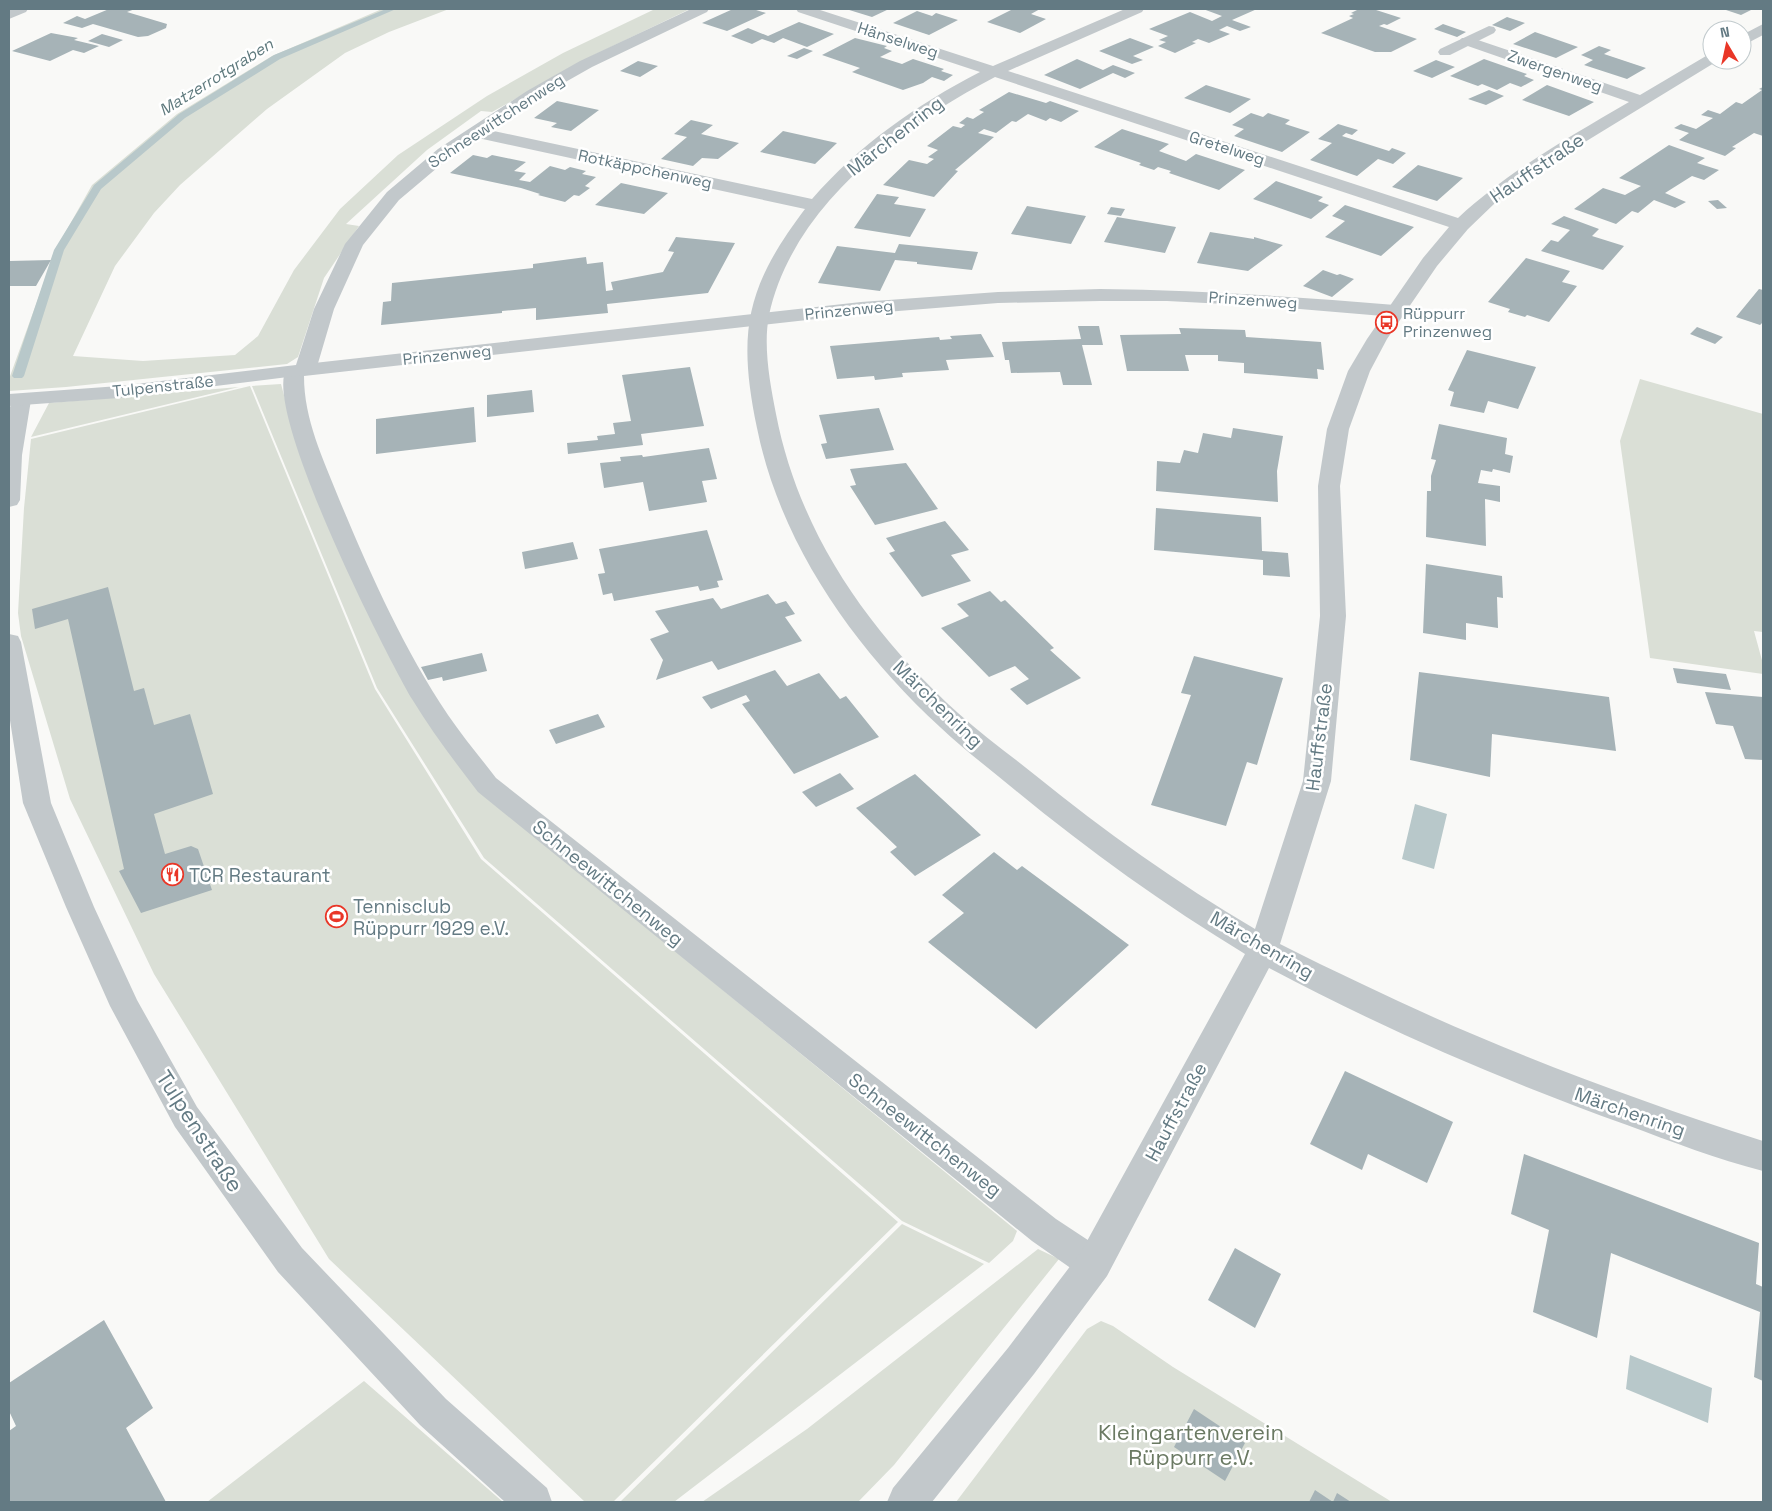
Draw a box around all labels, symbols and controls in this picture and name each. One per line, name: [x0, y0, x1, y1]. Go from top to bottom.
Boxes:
street label: Hänselweg: [855, 17, 941, 63]
north arrow: [1702, 20, 1752, 70]
text: N: [1719, 23, 1731, 42]
water label: Matzerrotgraben: [155, 33, 278, 121]
street label: Zwergenweg: [1505, 45, 1605, 97]
street label: Schneewittchenweg: [424, 69, 568, 173]
street label: Märchenring: [842, 91, 948, 181]
street label: Gretelweg: [1187, 126, 1267, 170]
street label: Hauffstraße: [1485, 127, 1589, 209]
street label: Rotkäppchenweg: [576, 145, 714, 193]
street label: Prinzenweg: [1208, 286, 1298, 314]
street label: Prinzenweg: [804, 295, 894, 325]
place label: Rüppurr Prinzenweg: [1403, 303, 1492, 342]
bus stop icon: Rüppurr Prinzenweg: [1375, 310, 1399, 334]
street label: Prinzenweg: [402, 340, 492, 370]
street label: Tulpenstraße: [111, 370, 215, 402]
street label: Märchenring: [888, 655, 988, 753]
street label: Hauffstraße: [1300, 682, 1338, 792]
street label: Schneewittchenweg: [527, 814, 689, 952]
restaurant icon: TCR Restaurant: [161, 863, 185, 887]
place label: TCR Restaurant: [189, 863, 331, 888]
place label: Tennisclub Rüppurr 1929 e.V.: [353, 894, 509, 941]
sports icon: Tennisclub Rüppurr 1929 e.V.: [325, 905, 349, 929]
street label: Märchenring: [1206, 905, 1318, 985]
street label: Hauffstraße: [1139, 1058, 1213, 1166]
street label: Tulpenstraße: [150, 1065, 250, 1197]
street label: Schneewittchenweg: [843, 1067, 1007, 1203]
street label: Märchenring: [1571, 1081, 1689, 1143]
park label: Kleingartenverein Rüppurr e.V.: [1098, 1418, 1284, 1471]

